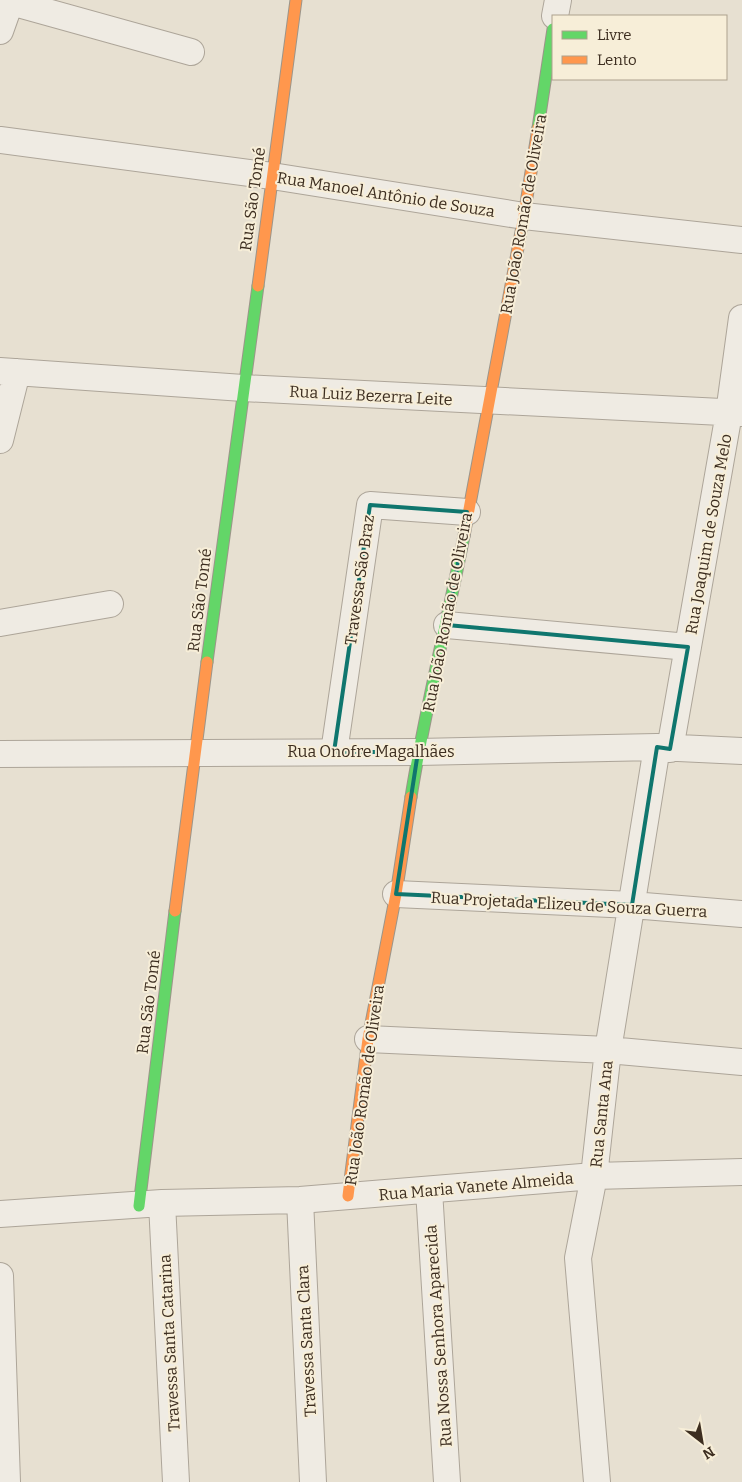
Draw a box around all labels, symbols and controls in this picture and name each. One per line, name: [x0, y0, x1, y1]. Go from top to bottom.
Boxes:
legend: [552, 15, 727, 80]
text: Livre: [597, 26, 632, 44]
text: Lento: [597, 51, 637, 69]
street label: Rua João Romão de Oliveira: [497, 112, 550, 316]
street label: Rua São Tomé: [236, 146, 269, 252]
street label: Rua Manoel Antônio de Souza: [276, 168, 496, 221]
street label: Rua Luiz Bezerra Leite: [289, 382, 453, 409]
street label: Rua Joaquim de Souza Melo: [681, 432, 736, 636]
street label: Rua João Romão de Oliveira: [419, 511, 476, 713]
street label: Travessa São Braz: [341, 513, 378, 646]
street label: Rua São Tomé: [184, 547, 215, 653]
street label: Rua Onofre Magalhães: [287, 742, 455, 761]
street label: Rua Projetada Elizeu de Souza Guerra: [430, 888, 708, 921]
street label: Rua São Tomé: [133, 949, 164, 1055]
street label: Rua João Romão de Oliveira: [341, 983, 388, 1187]
street label: Rua Santa Ana: [586, 1059, 617, 1169]
street label: Rua Maria Vanete Almeida: [378, 1168, 575, 1204]
street label: Rua Nossa Senhora Aparecida: [421, 1224, 456, 1448]
street label: Travessa Santa Catarina: [155, 1254, 184, 1432]
street label: Travessa Santa Clara: [293, 1264, 320, 1417]
north arrow: [677, 1417, 727, 1467]
text: N: [699, 1443, 717, 1463]

